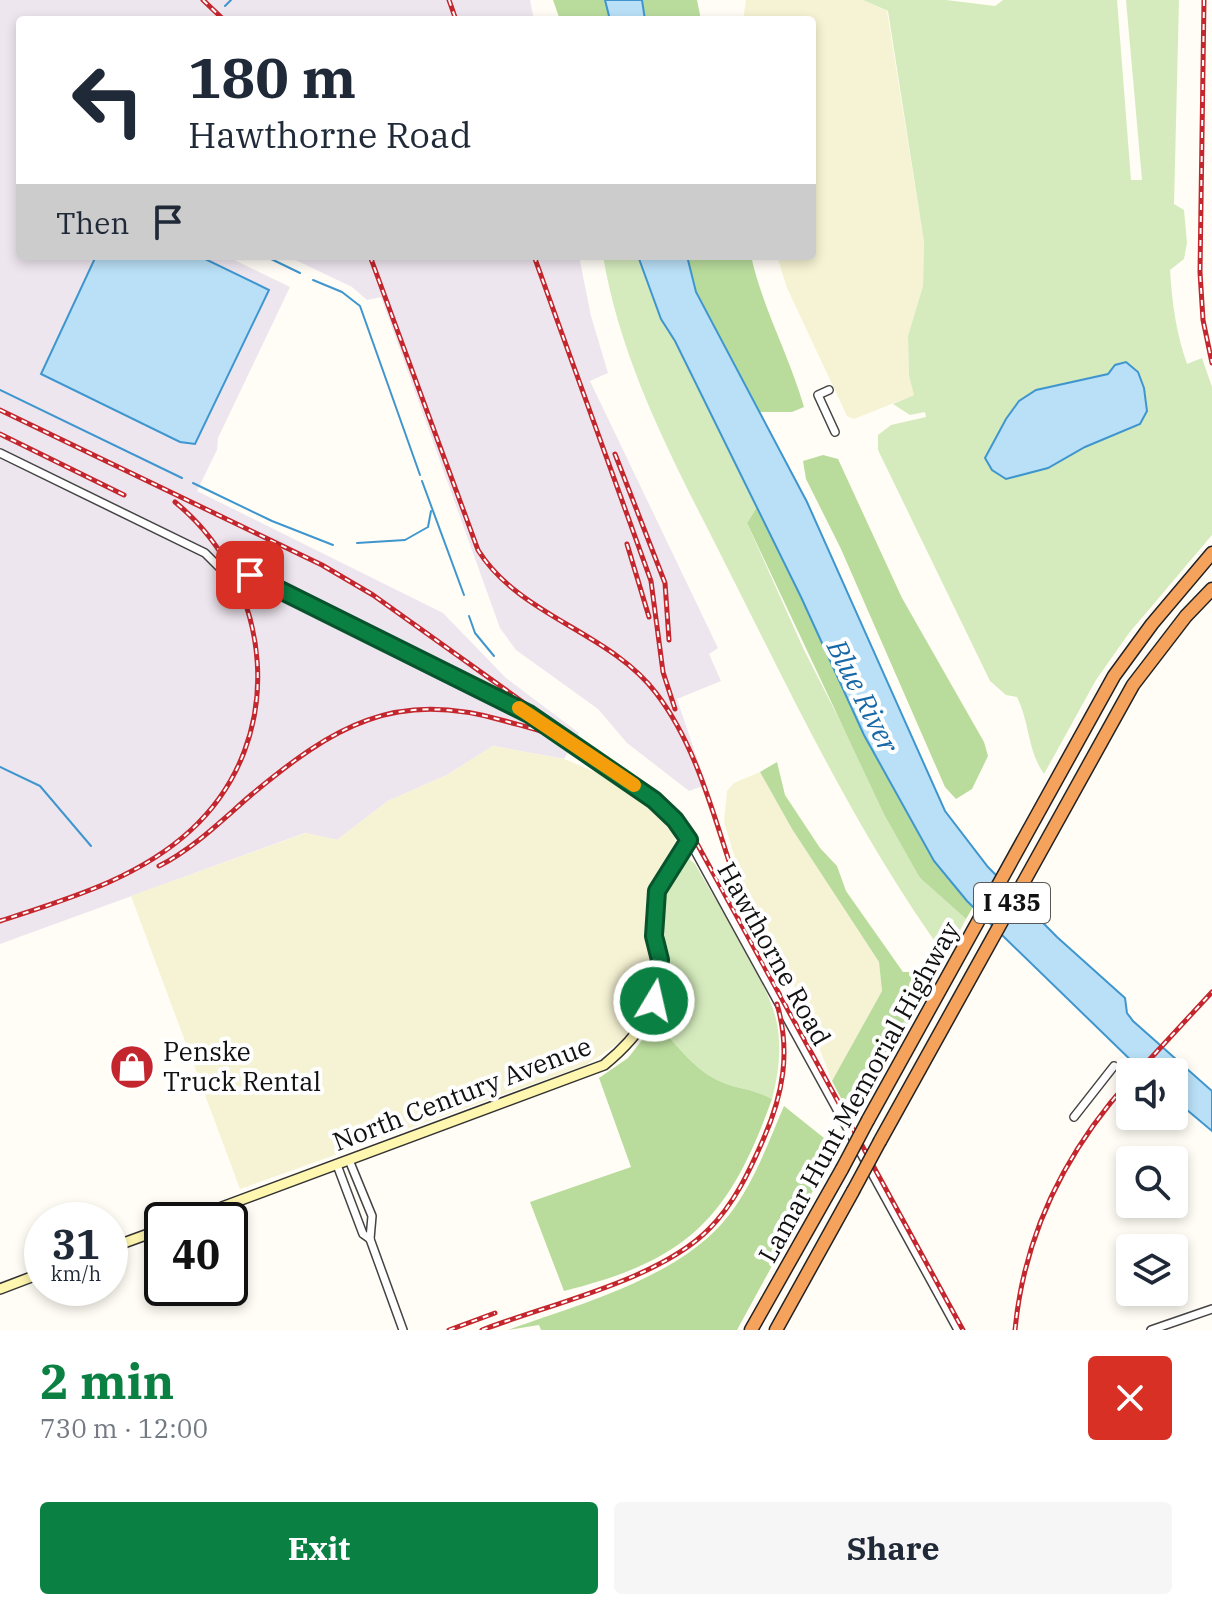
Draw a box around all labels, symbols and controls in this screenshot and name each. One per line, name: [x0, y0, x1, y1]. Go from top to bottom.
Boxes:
text: 180 m: [188, 41, 356, 113]
icon: left: [56, 48, 160, 152]
text: Hawthorne Road: [188, 111, 472, 158]
icon: arrive: [146, 200, 190, 244]
text: Then: [56, 203, 130, 242]
pin: [216, 541, 284, 609]
icon: arrive: [228, 553, 272, 597]
water label: Blue River: [819, 632, 908, 759]
street label: Hawthorne Road: [710, 856, 839, 1051]
road number: I 435: [974, 883, 1050, 923]
street label: Lamar Hunt Memorial Highway: [750, 915, 966, 1268]
position arrow: [612, 959, 696, 1043]
street label: North Century Avenue: [328, 1028, 596, 1158]
place label: Penske Truck Rental: [163, 1034, 321, 1098]
shop icon: Penske Truck Rental: [108, 1043, 156, 1091]
map controls: [1116, 1058, 1188, 1306]
button: sound: [1116, 1058, 1188, 1130]
button: search: [1116, 1146, 1188, 1218]
speed limit sign: 40: [144, 1202, 248, 1306]
text: 31: [52, 1218, 100, 1270]
button: layers: [1116, 1234, 1188, 1306]
text: km/h: [51, 1260, 101, 1287]
text: 2 min: [40, 1350, 174, 1412]
button: close: [1088, 1356, 1172, 1440]
text: 730 m · 12:00: [40, 1411, 208, 1445]
button: Exit: [40, 1502, 598, 1594]
button: Share: [614, 1502, 1172, 1594]

